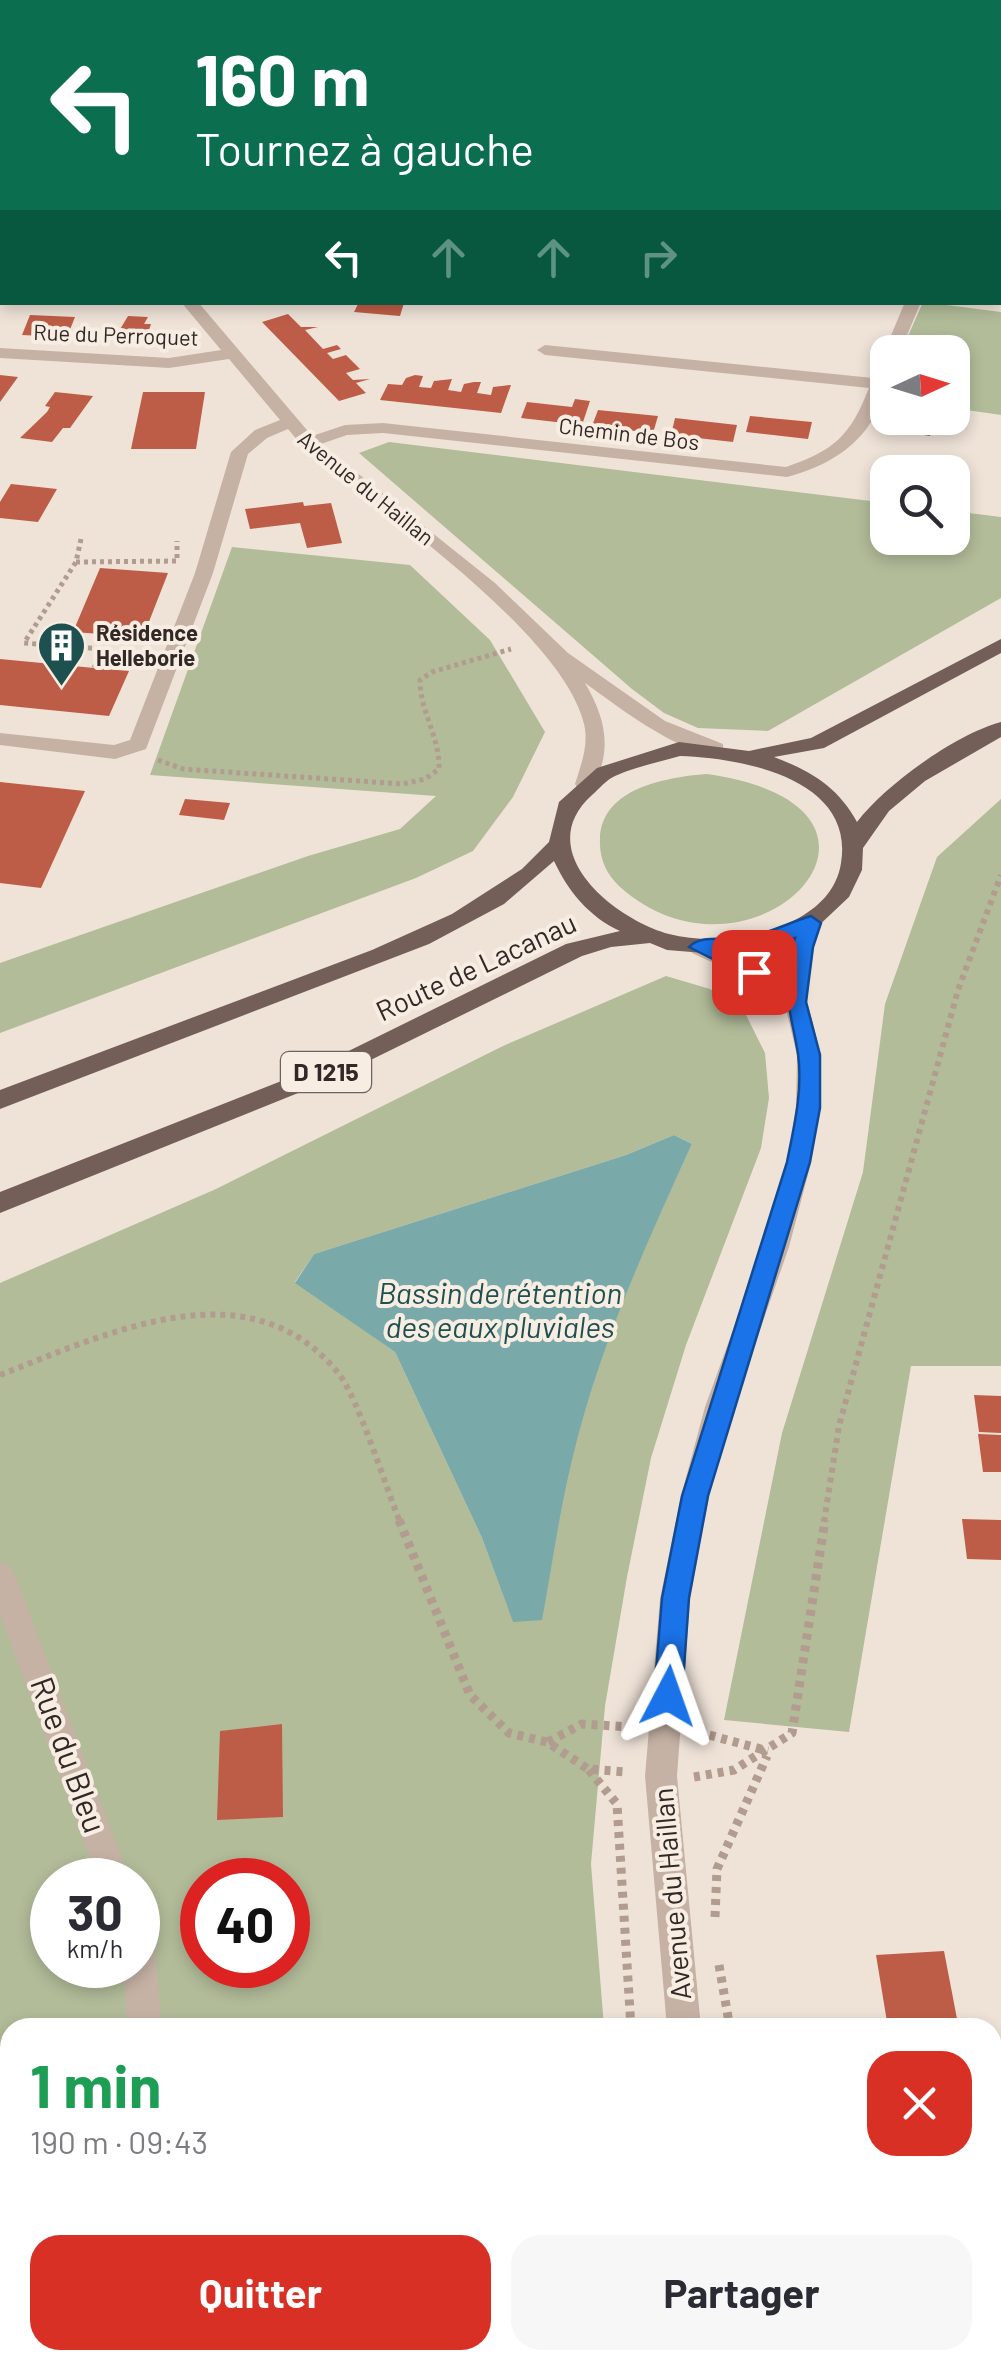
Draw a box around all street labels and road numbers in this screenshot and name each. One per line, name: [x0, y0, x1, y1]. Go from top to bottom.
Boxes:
street label: Rue du Perroquet: [33, 318, 199, 350]
street label: Chemin de Bos: [557, 411, 701, 455]
street label: Avenue du Haillan: [294, 425, 440, 550]
street label: Route de Lacanau: [370, 905, 581, 1027]
road number: D 1215: [281, 1052, 371, 1092]
street label: Rue du Bleu: [24, 1671, 116, 1837]
street label: Avenue du Haillan: [645, 1787, 697, 2001]

